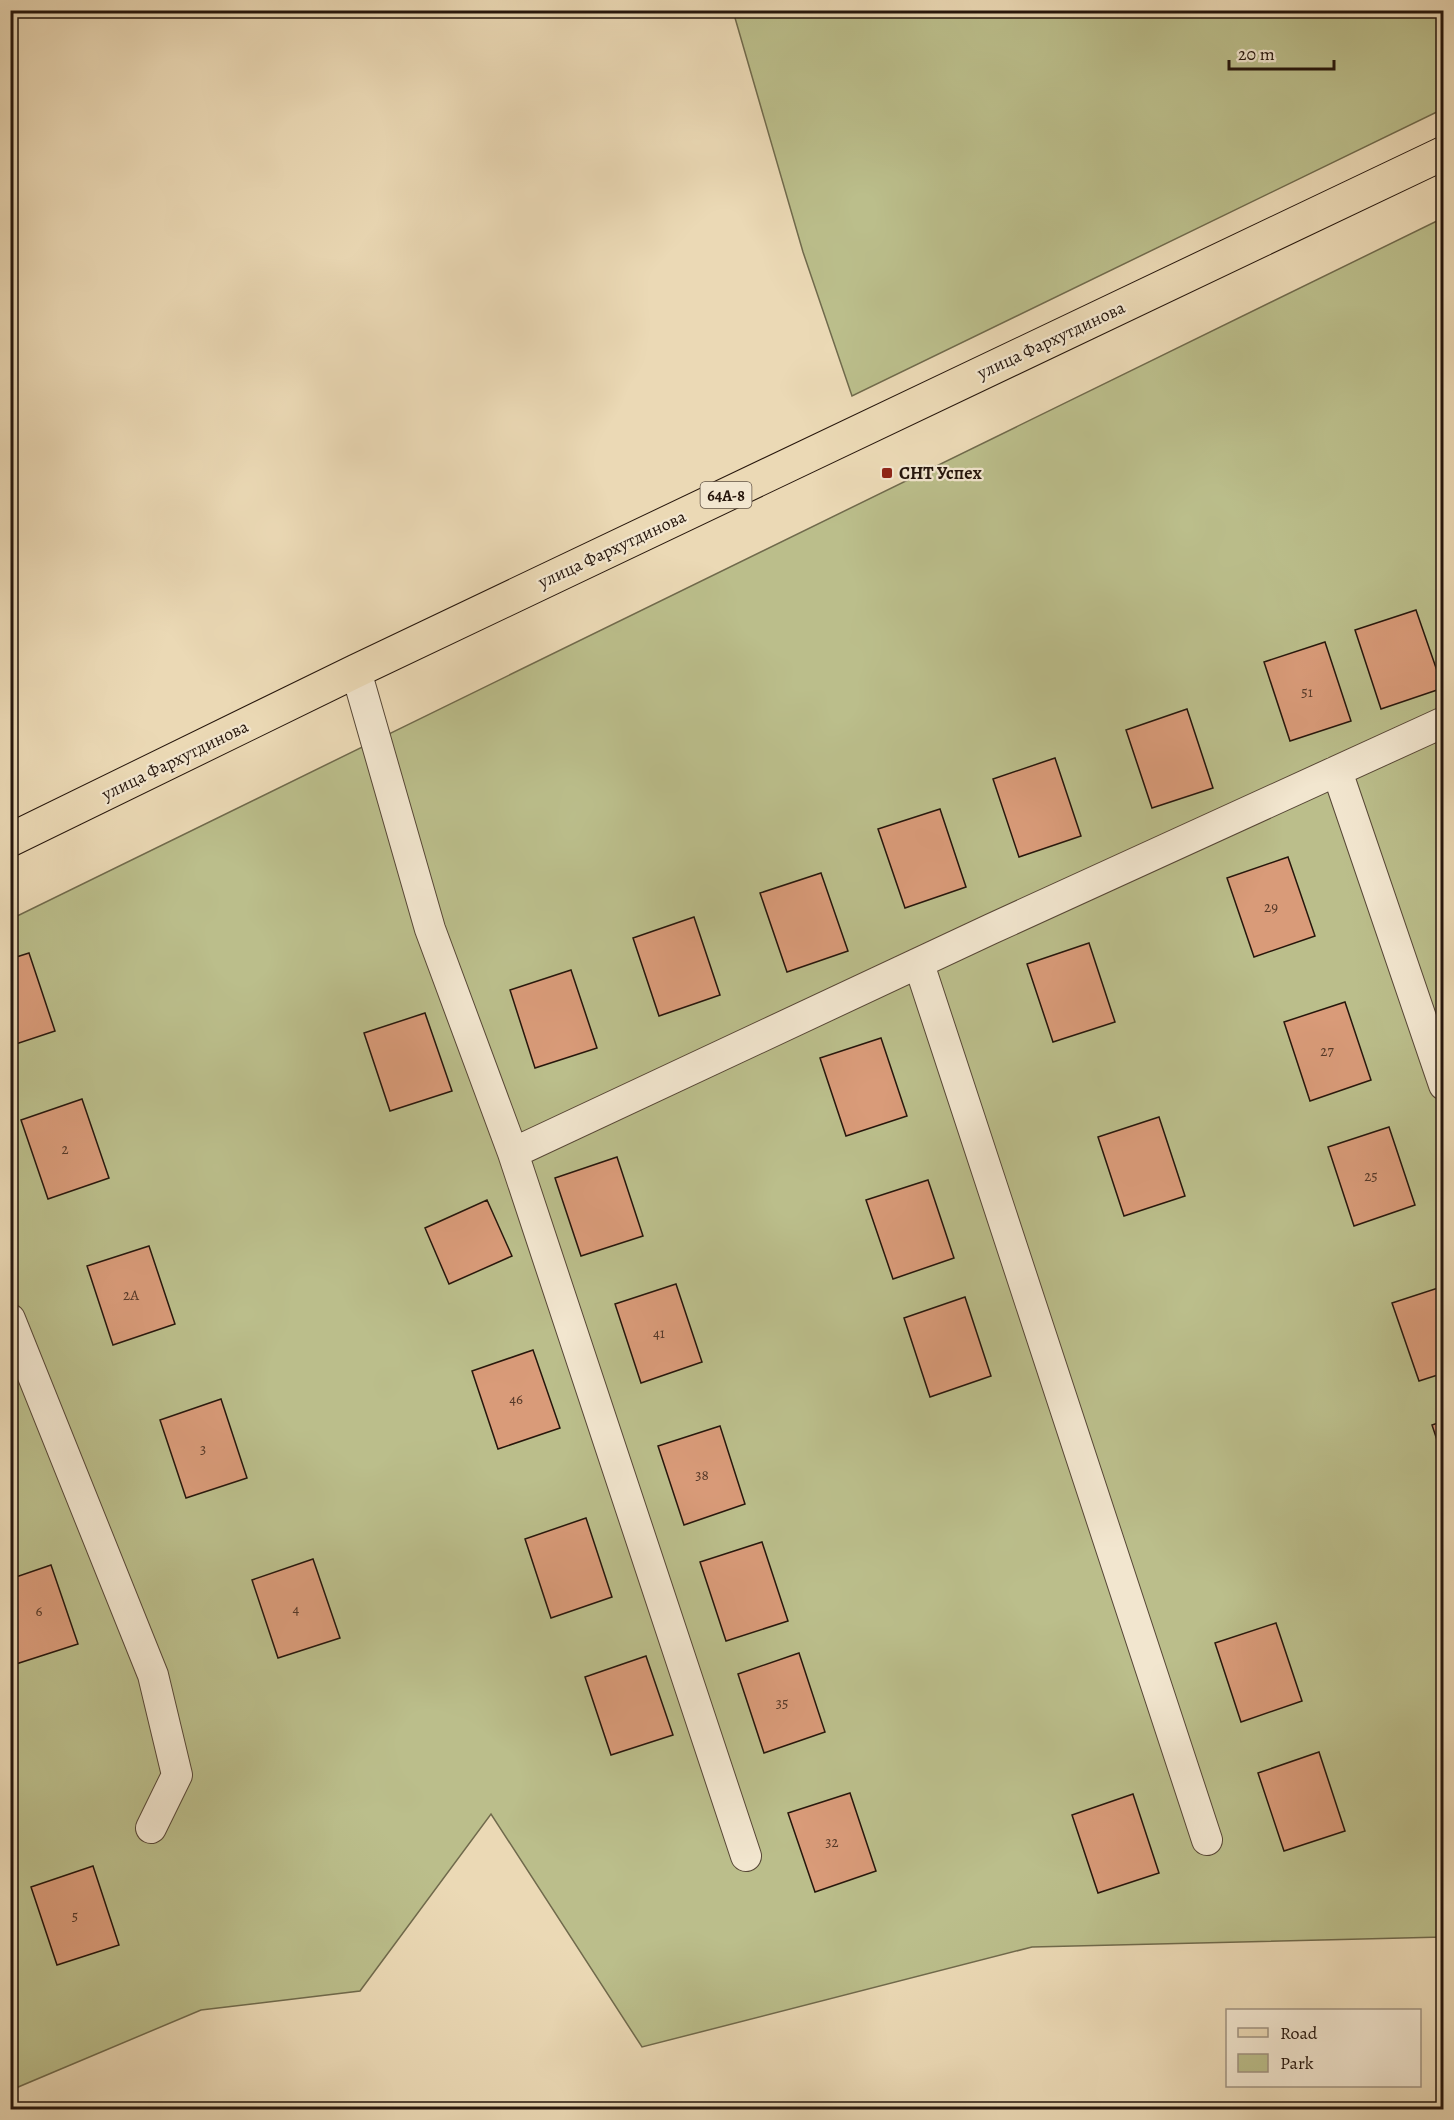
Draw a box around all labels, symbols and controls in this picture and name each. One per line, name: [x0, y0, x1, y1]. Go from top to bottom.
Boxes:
scale bar: [1229, 33, 1334, 71]
text: 20 m: [1238, 42, 1275, 66]
street label: улица Фархутдинова: [972, 295, 1129, 385]
place label: СНТ Успех: [899, 461, 982, 485]
marker: СНТ Успех: [880, 466, 894, 480]
road number: 64А-8: [700, 482, 752, 508]
street label: улица Фархутдинова: [533, 504, 690, 594]
house number: 51: [1301, 682, 1313, 702]
street label: улица Фархутдинова: [97, 714, 253, 806]
house number: 29: [1264, 897, 1278, 917]
house number: 27: [1320, 1041, 1334, 1061]
house number: 2: [61, 1139, 69, 1159]
house number: 25: [1364, 1166, 1378, 1186]
house number: 2А: [123, 1285, 139, 1305]
house number: 41: [653, 1323, 665, 1343]
house number: 46: [509, 1389, 523, 1409]
house number: 3: [200, 1439, 206, 1459]
house number: 38: [695, 1465, 709, 1485]
house number: 4: [293, 1599, 300, 1619]
house number: 6: [36, 1601, 43, 1621]
house number: 35: [776, 1693, 788, 1713]
house number: 32: [825, 1832, 839, 1852]
house number: 5: [72, 1906, 78, 1926]
legend: [1226, 2009, 1421, 2087]
text: Road: [1280, 2021, 1318, 2045]
text: Park: [1280, 2051, 1314, 2075]

